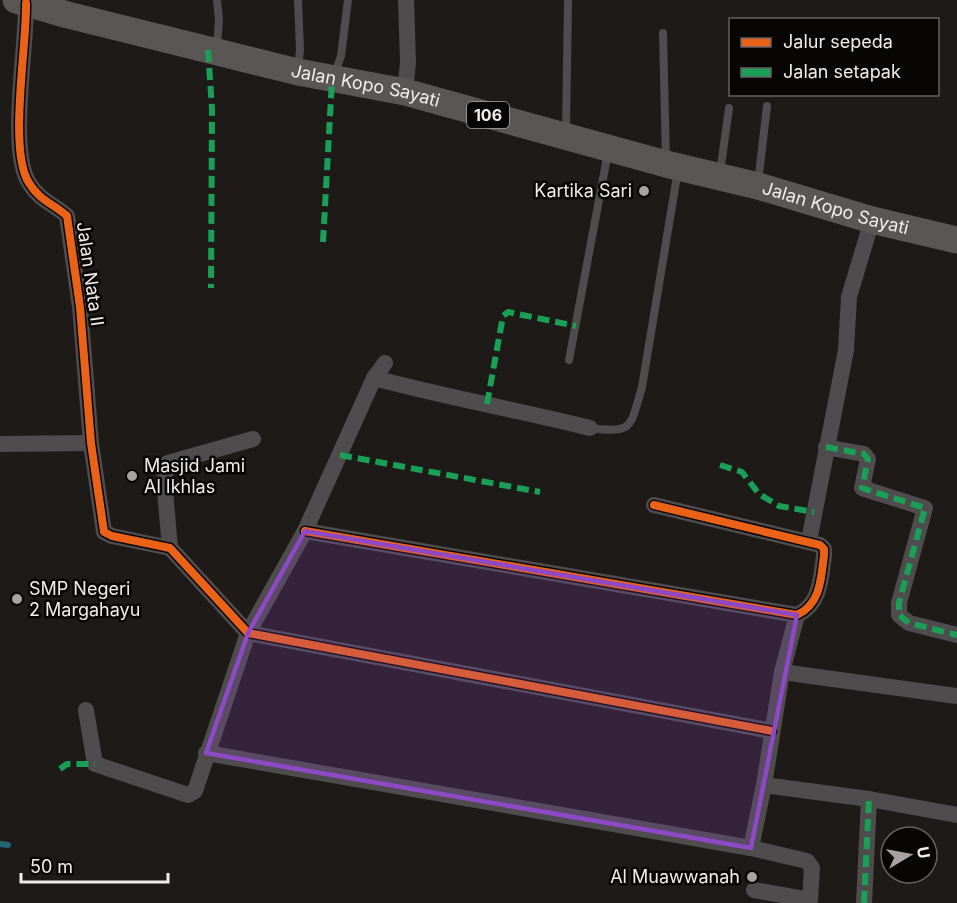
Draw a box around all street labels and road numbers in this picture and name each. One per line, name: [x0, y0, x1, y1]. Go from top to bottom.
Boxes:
street label: Jalan Kopo Sayati: [289, 60, 442, 111]
road number: 106: [467, 102, 509, 128]
street label: Jalan Kopo Sayati: [760, 177, 911, 238]
street label: Jalan Nata II: [73, 220, 108, 327]

